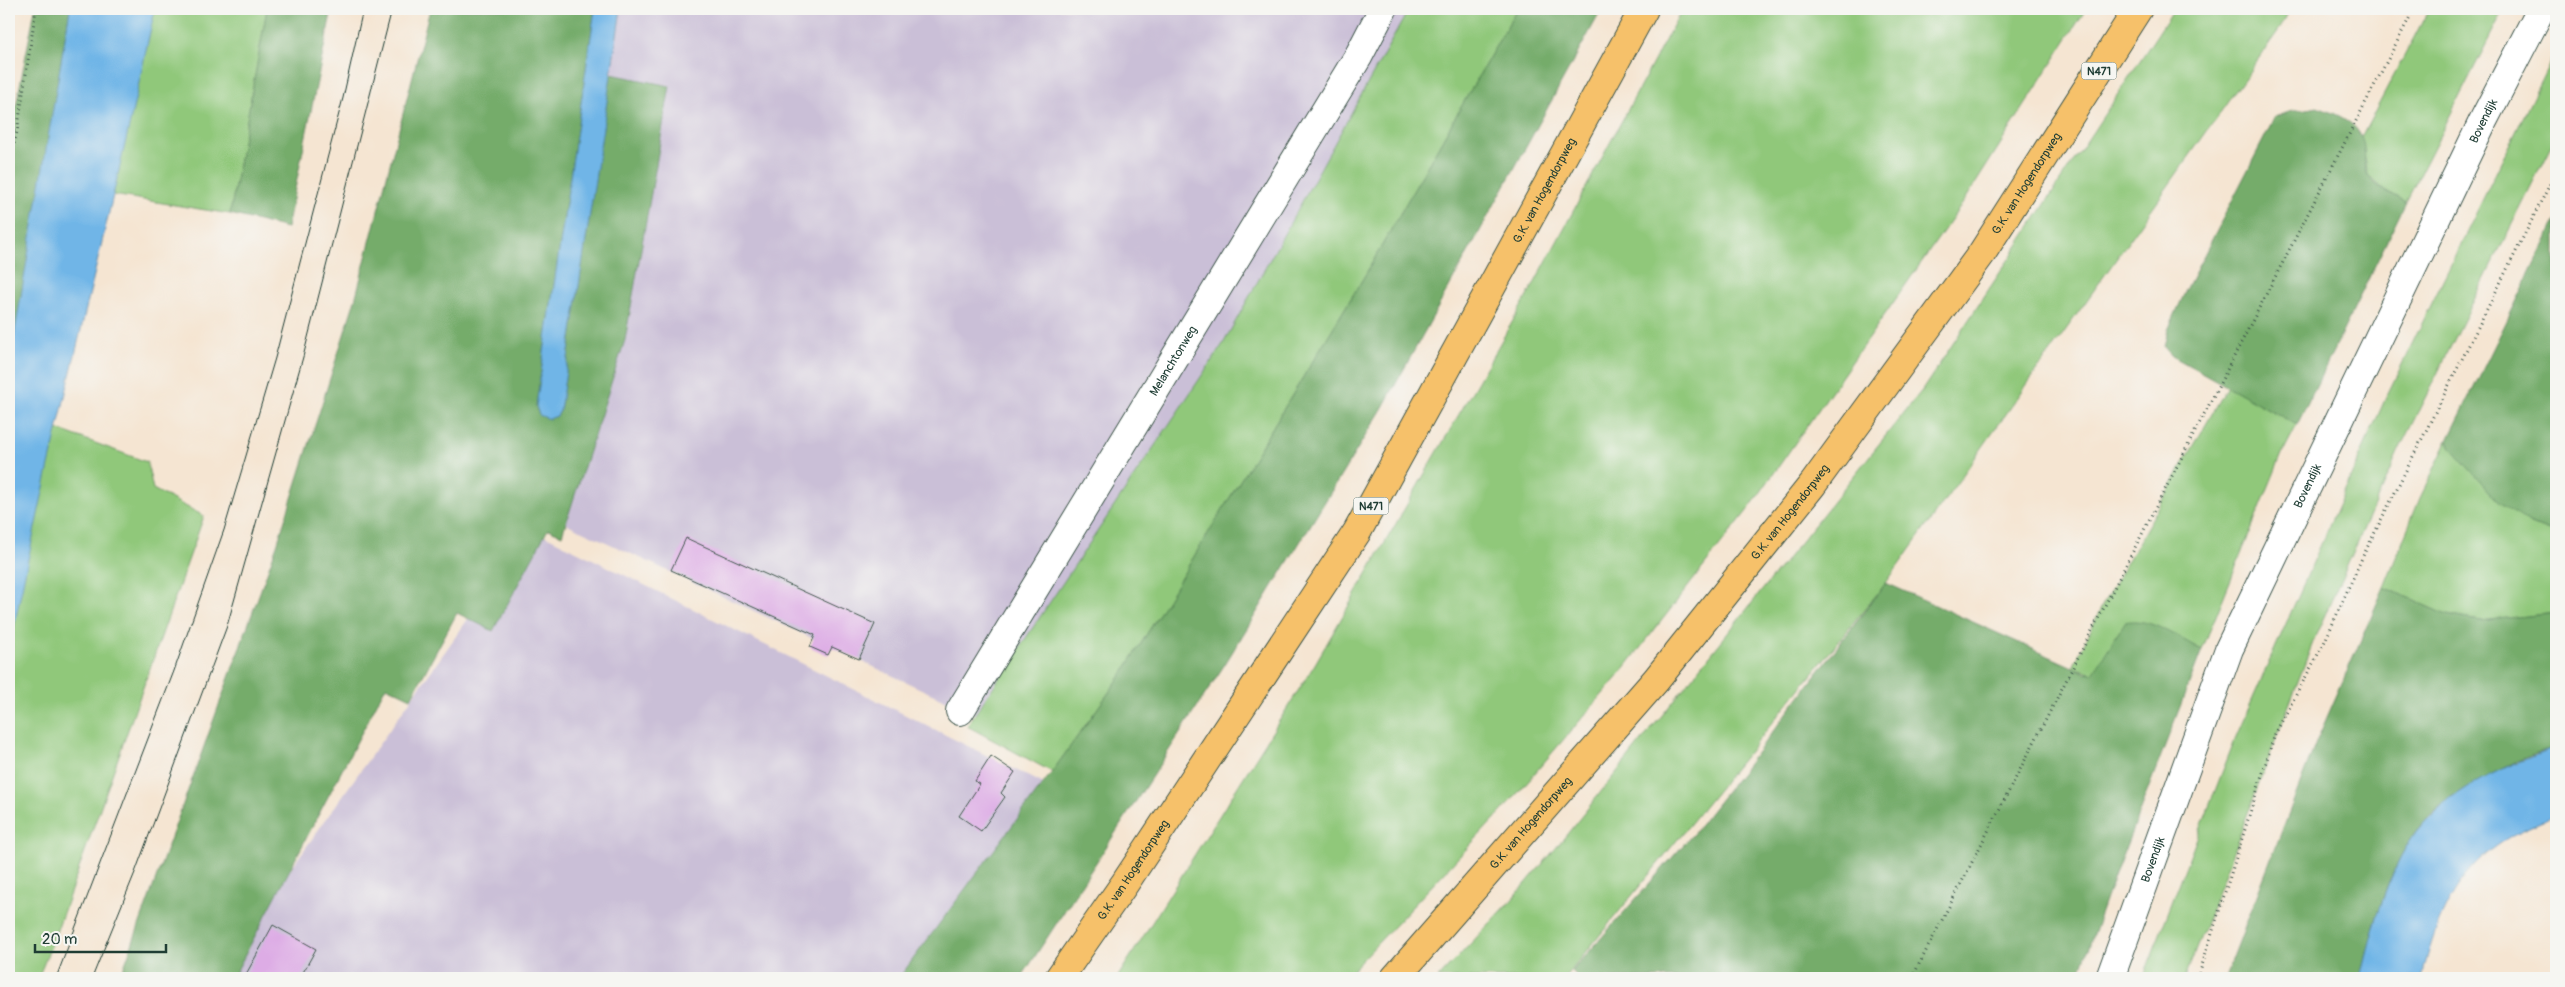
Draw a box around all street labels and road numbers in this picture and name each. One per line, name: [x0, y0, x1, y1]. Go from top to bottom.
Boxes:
road number: N471: [2082, 62, 2116, 80]
street label: Bovendijk: [2466, 96, 2501, 145]
street label: G.K. van Hogendorpweg: [1988, 130, 2065, 237]
street label: G.K. van Hogendorpweg: [1509, 135, 1579, 246]
street label: Melanchtonweg: [1146, 323, 1200, 399]
street label: G.K. van Hogendorpweg: [1748, 461, 1832, 563]
street label: Bovendijk: [2290, 461, 2325, 510]
road number: N471: [1354, 498, 1388, 514]
street label: G.K. van Hogendorpweg: [1486, 774, 1575, 872]
street label: G.K. van Hogendorpweg: [1094, 817, 1172, 923]
street label: Bovendijk: [2138, 835, 2168, 884]

